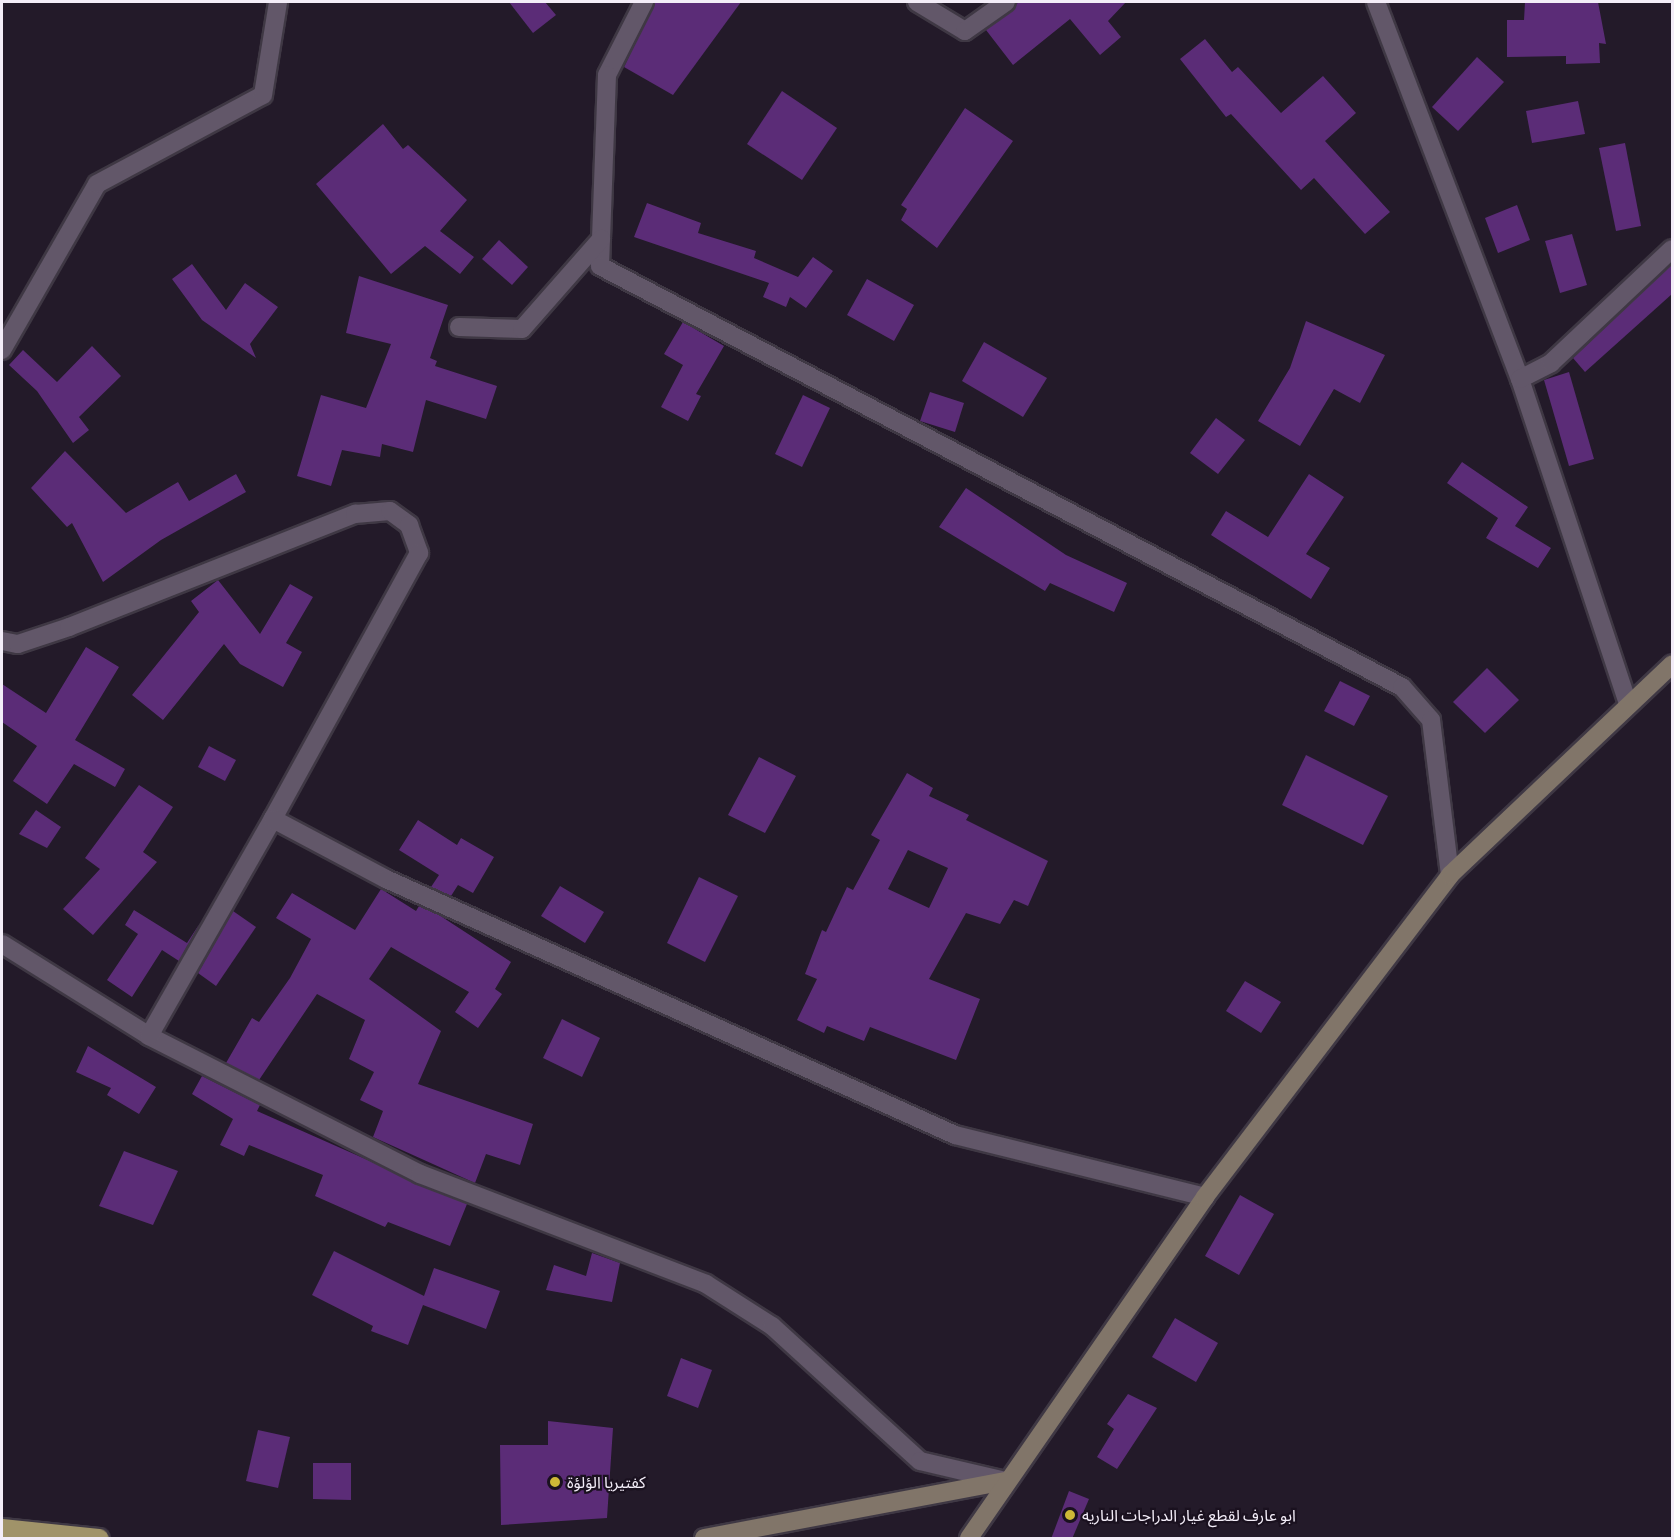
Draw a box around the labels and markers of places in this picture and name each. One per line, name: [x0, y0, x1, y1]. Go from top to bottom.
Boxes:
place label: كفتيريا الؤلؤة: [567, 1472, 646, 1492]
marker: كفتيريا الؤلؤة: [548, 1475, 562, 1489]
place label: ابو عارف لقطع غيار الدراجات الناريه: [1082, 1505, 1296, 1525]
marker: ابو عارف لقطع غيار الدراجات الناريه: [1063, 1508, 1077, 1522]

